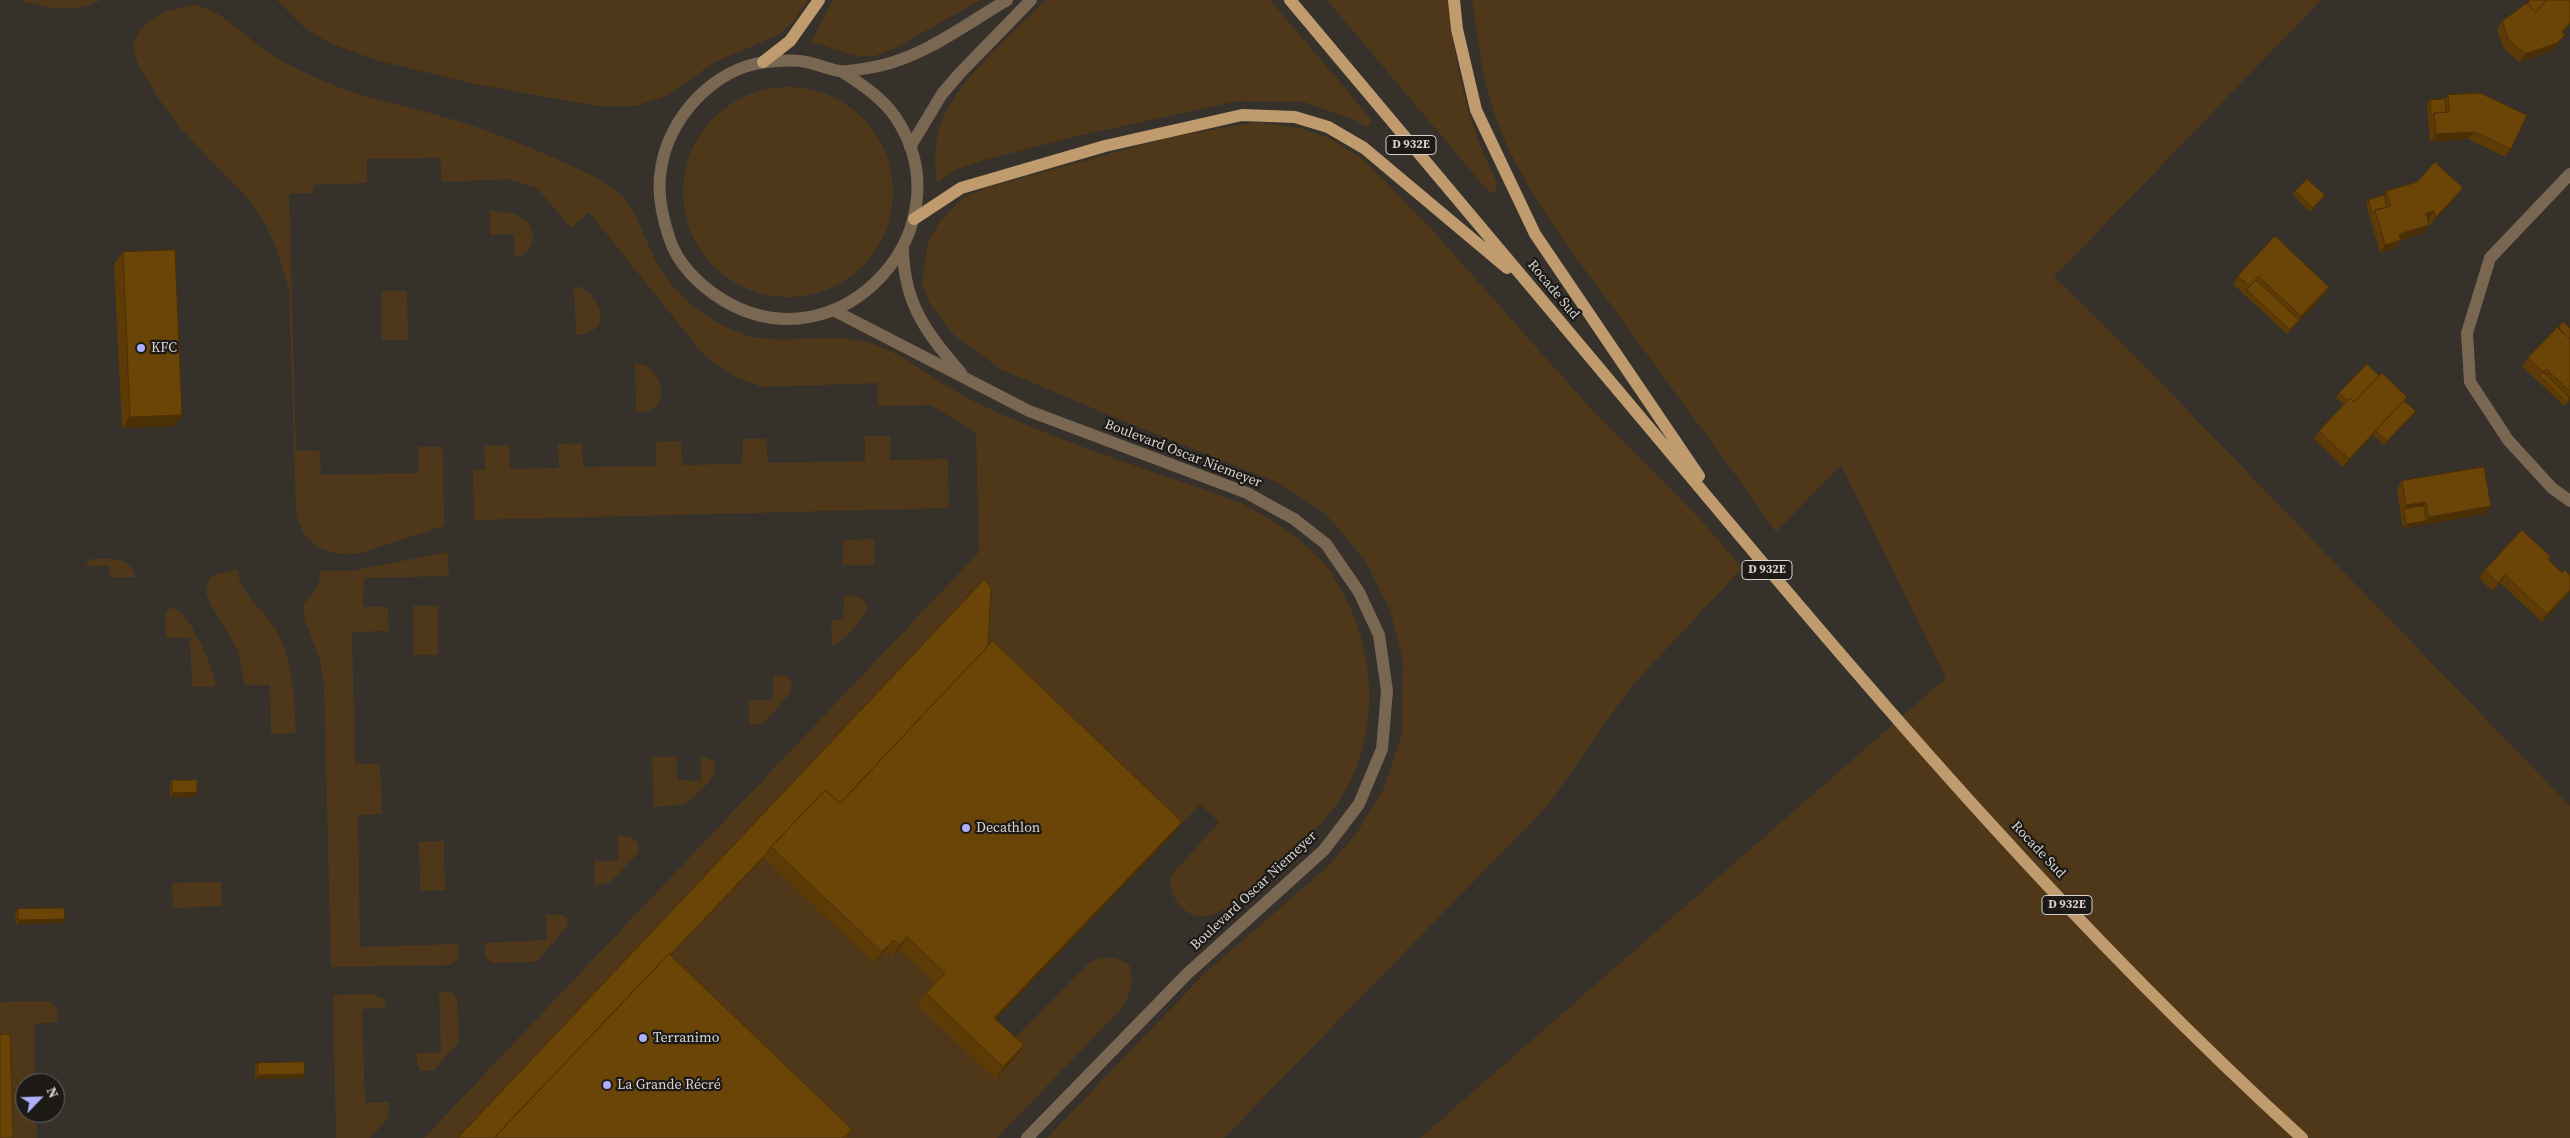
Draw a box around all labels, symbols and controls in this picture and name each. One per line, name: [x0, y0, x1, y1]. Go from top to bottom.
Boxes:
road number: D 932E: [1386, 136, 1436, 154]
street label: Rocade Sud: [1523, 257, 1583, 323]
place label: KFC: [151, 340, 177, 356]
marker: KFC: [135, 342, 147, 354]
street label: Boulevard Oscar Niemeyer: [1102, 416, 1264, 492]
road number: D 932E: [1742, 560, 1792, 580]
street label: Rocade Sud: [2007, 818, 2069, 882]
place label: Decathlon: [976, 820, 1040, 836]
marker: Decathlon: [960, 822, 972, 834]
street label: Boulevard Oscar Niemeyer: [1187, 828, 1321, 954]
road number: D 932E: [2042, 896, 2092, 914]
place label: Terranimo: [653, 1030, 719, 1046]
marker: Terranimo: [637, 1032, 649, 1044]
north arrow: [15, 1073, 65, 1123]
place label: La Grande Récré: [617, 1077, 721, 1093]
marker: La Grande Récré: [601, 1079, 613, 1091]
text: N: [42, 1084, 64, 1101]

